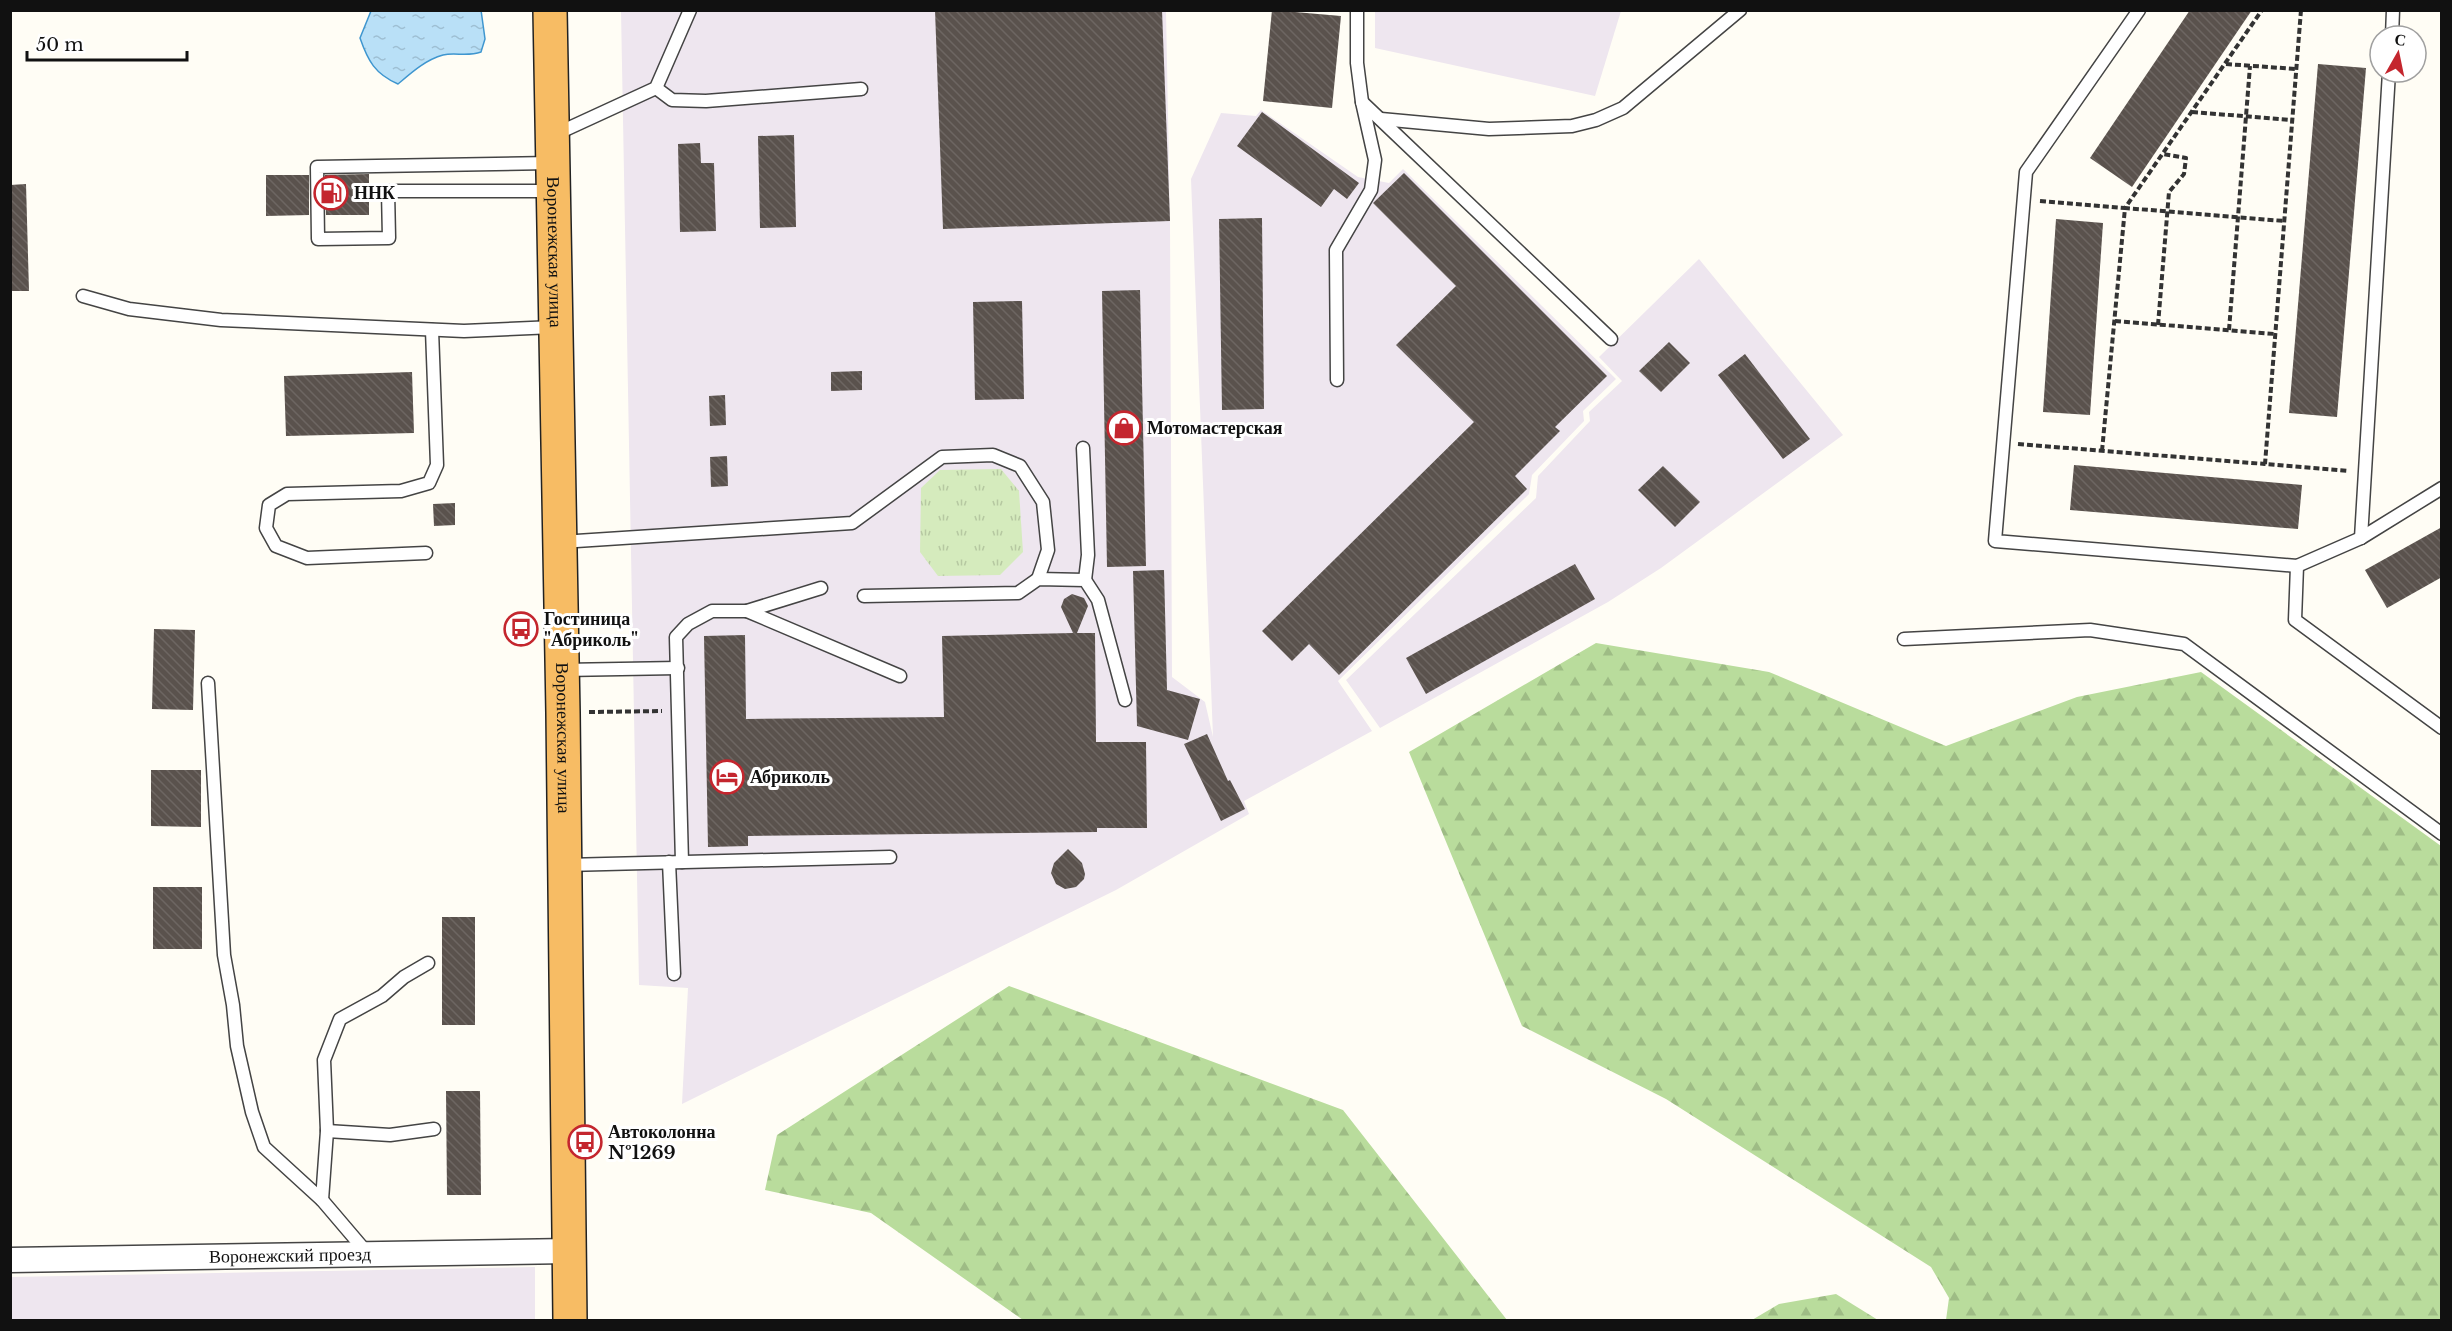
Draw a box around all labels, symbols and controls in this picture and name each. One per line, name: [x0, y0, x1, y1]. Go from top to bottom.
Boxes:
scale bar: [27, 24, 188, 62]
north arrow: [2368, 24, 2428, 84]
text: С: [2393, 28, 2408, 50]
text: 50 m: [36, 34, 84, 56]
fuel station icon: ННК: [313, 175, 349, 211]
street label: Воронежская улица: [542, 176, 567, 328]
place label: ННК: [354, 182, 395, 204]
shop icon: Мотомастерская: [1106, 410, 1142, 446]
place label: Мотомастерская: [1147, 417, 1283, 439]
place label: Гостиница "Абриколь": [544, 608, 638, 651]
bus stop icon: Гостиница "Абриколь": [503, 611, 539, 647]
street label: Воронежская улица: [551, 662, 575, 814]
hotel icon: Абриколь: [709, 759, 745, 795]
place label: Абриколь: [750, 766, 830, 788]
place label: Автоколонна №1269: [608, 1121, 716, 1164]
bus stop icon: Автоколонна №1269: [567, 1124, 603, 1160]
street label: Воронежский проезд: [209, 1243, 371, 1268]

